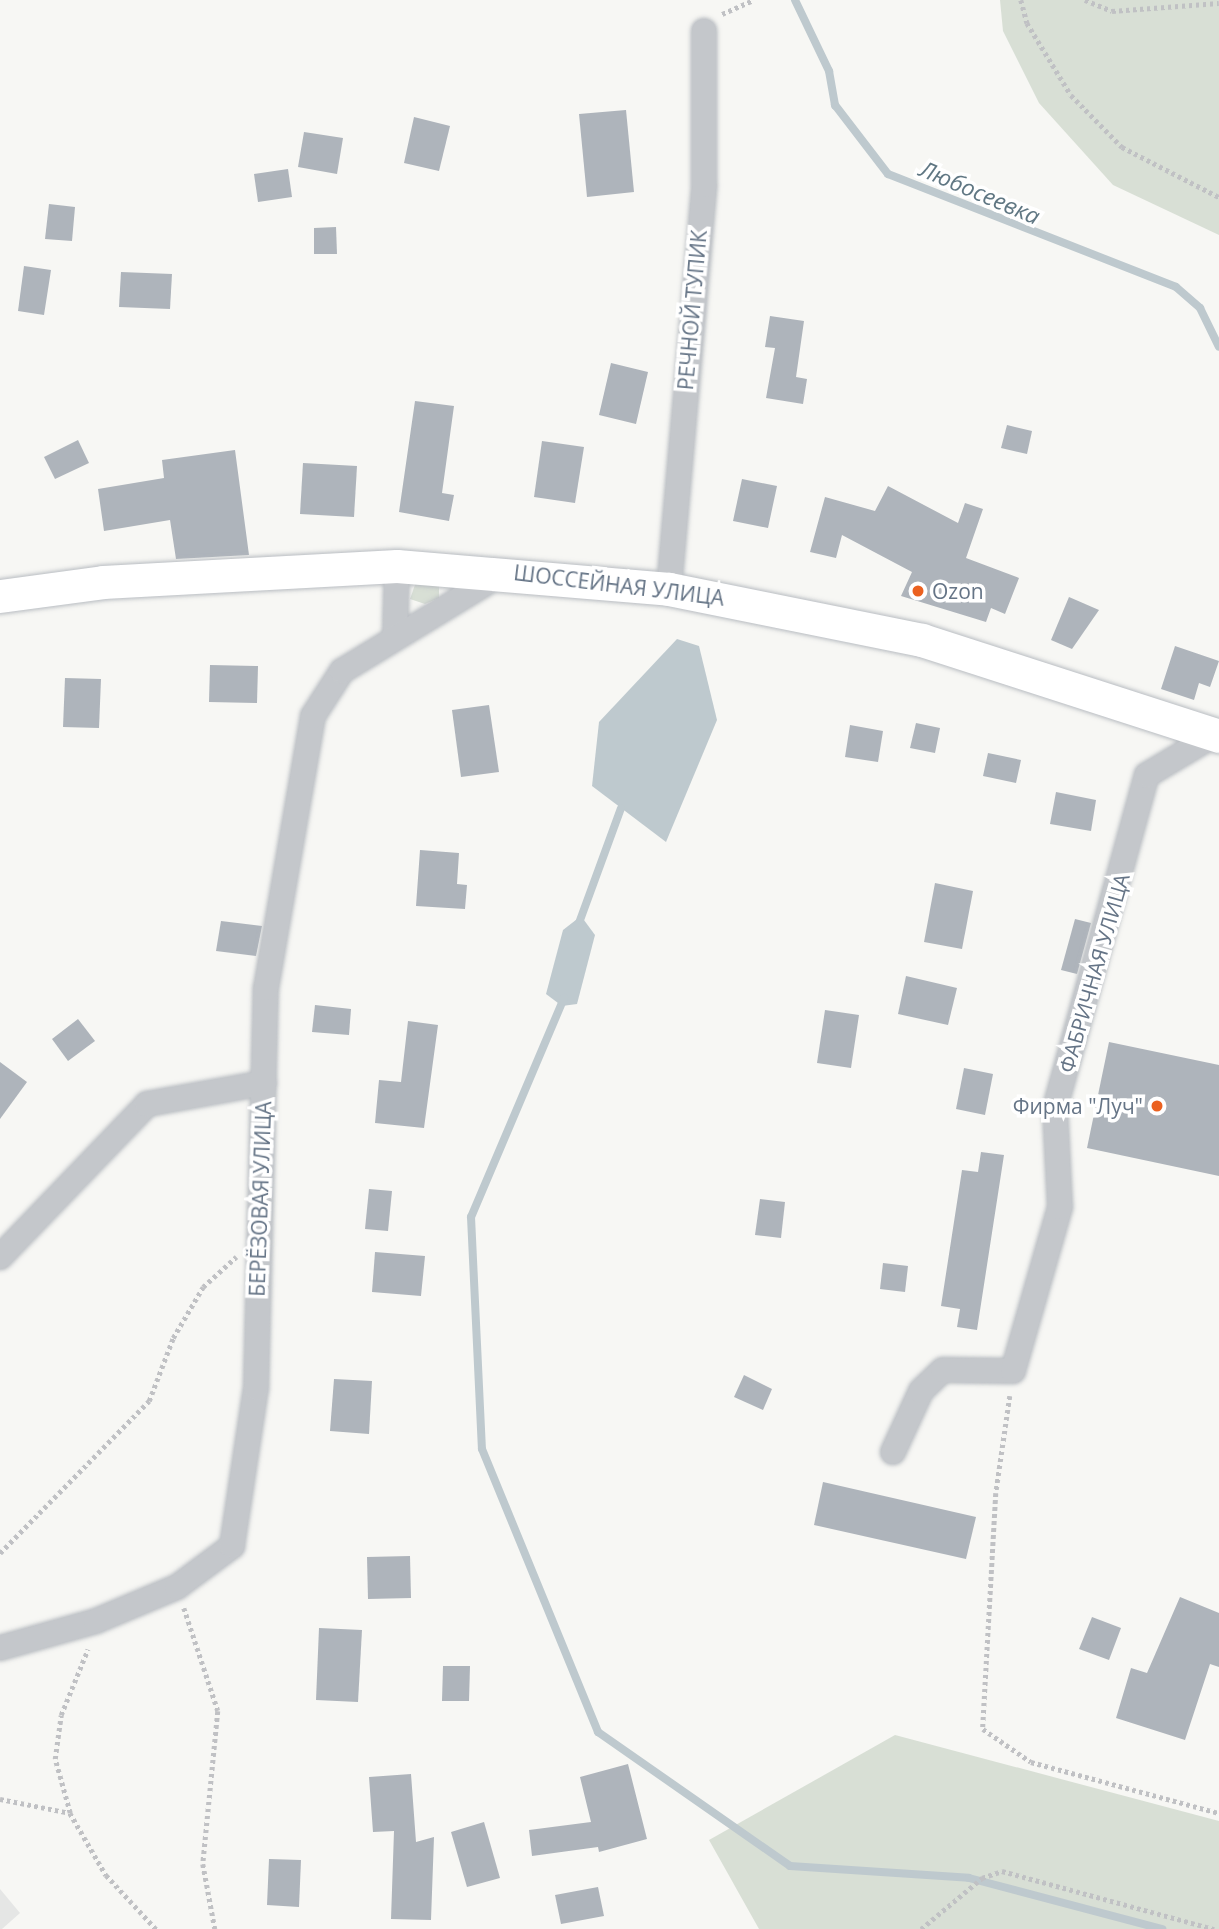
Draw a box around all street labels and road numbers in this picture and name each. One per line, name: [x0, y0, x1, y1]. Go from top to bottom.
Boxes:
street label: РЕЧНОЙ ТУПИК: [672, 229, 712, 391]
street label: ШОССЕЙНАЯ УЛИЦА: [512, 560, 726, 610]
street label: ФАБРИЧНАЯ УЛИЦА: [1054, 871, 1134, 1075]
street label: БЕРЁЗОВАЯ УЛИЦА: [244, 1101, 276, 1297]

